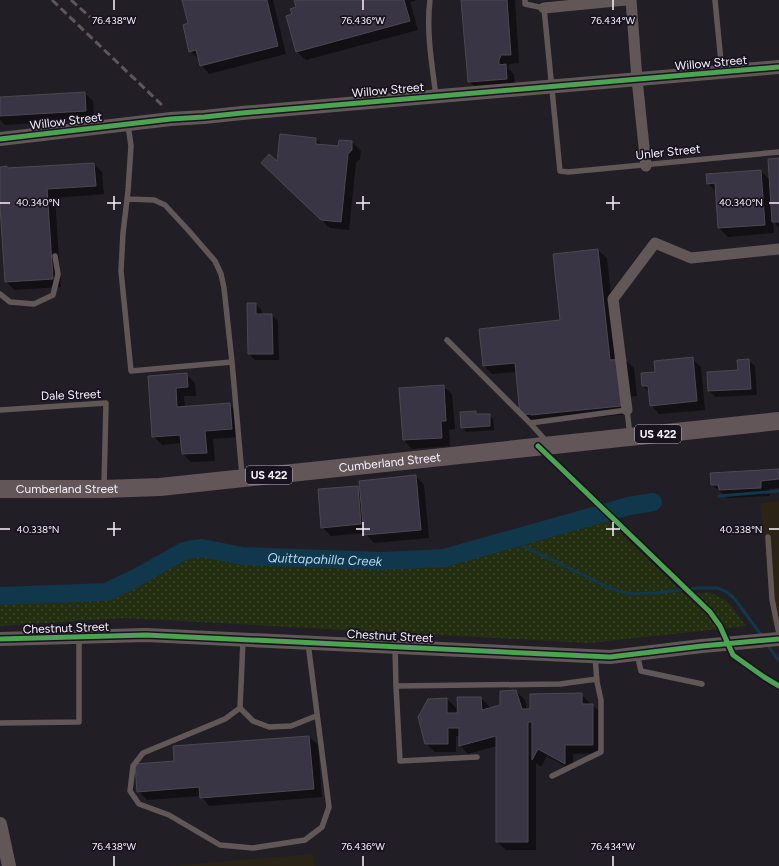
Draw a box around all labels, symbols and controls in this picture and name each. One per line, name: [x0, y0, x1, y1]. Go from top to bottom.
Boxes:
text: 76.438°W: [92, 14, 136, 27]
text: 76.436°W: [341, 14, 385, 27]
text: 76.434°W: [591, 14, 636, 27]
street label: Willow Street: [674, 53, 748, 73]
street label: Willow Street: [351, 80, 425, 100]
street label: Willow Street: [29, 110, 103, 132]
street label: Unler Street: [635, 142, 702, 162]
text: 40.340°N: [16, 196, 60, 209]
text: 40.340°N: [719, 196, 763, 209]
street label: Dale Street: [41, 387, 102, 403]
road number: US 422: [635, 425, 681, 443]
street label: Cumberland Street: [338, 450, 442, 475]
road number: US 422: [246, 466, 292, 484]
street label: Cumberland Street: [16, 481, 119, 496]
text: 40.338°N: [16, 523, 60, 536]
text: 40.338°N: [719, 523, 763, 536]
water label: Quittapahilla Creek: [267, 550, 383, 569]
street label: Chestnut Street: [23, 619, 110, 637]
street label: Chestnut Street: [346, 627, 434, 645]
text: 76.438°W: [92, 840, 136, 853]
text: 76.436°W: [341, 840, 385, 853]
text: 76.434°W: [591, 840, 636, 853]

